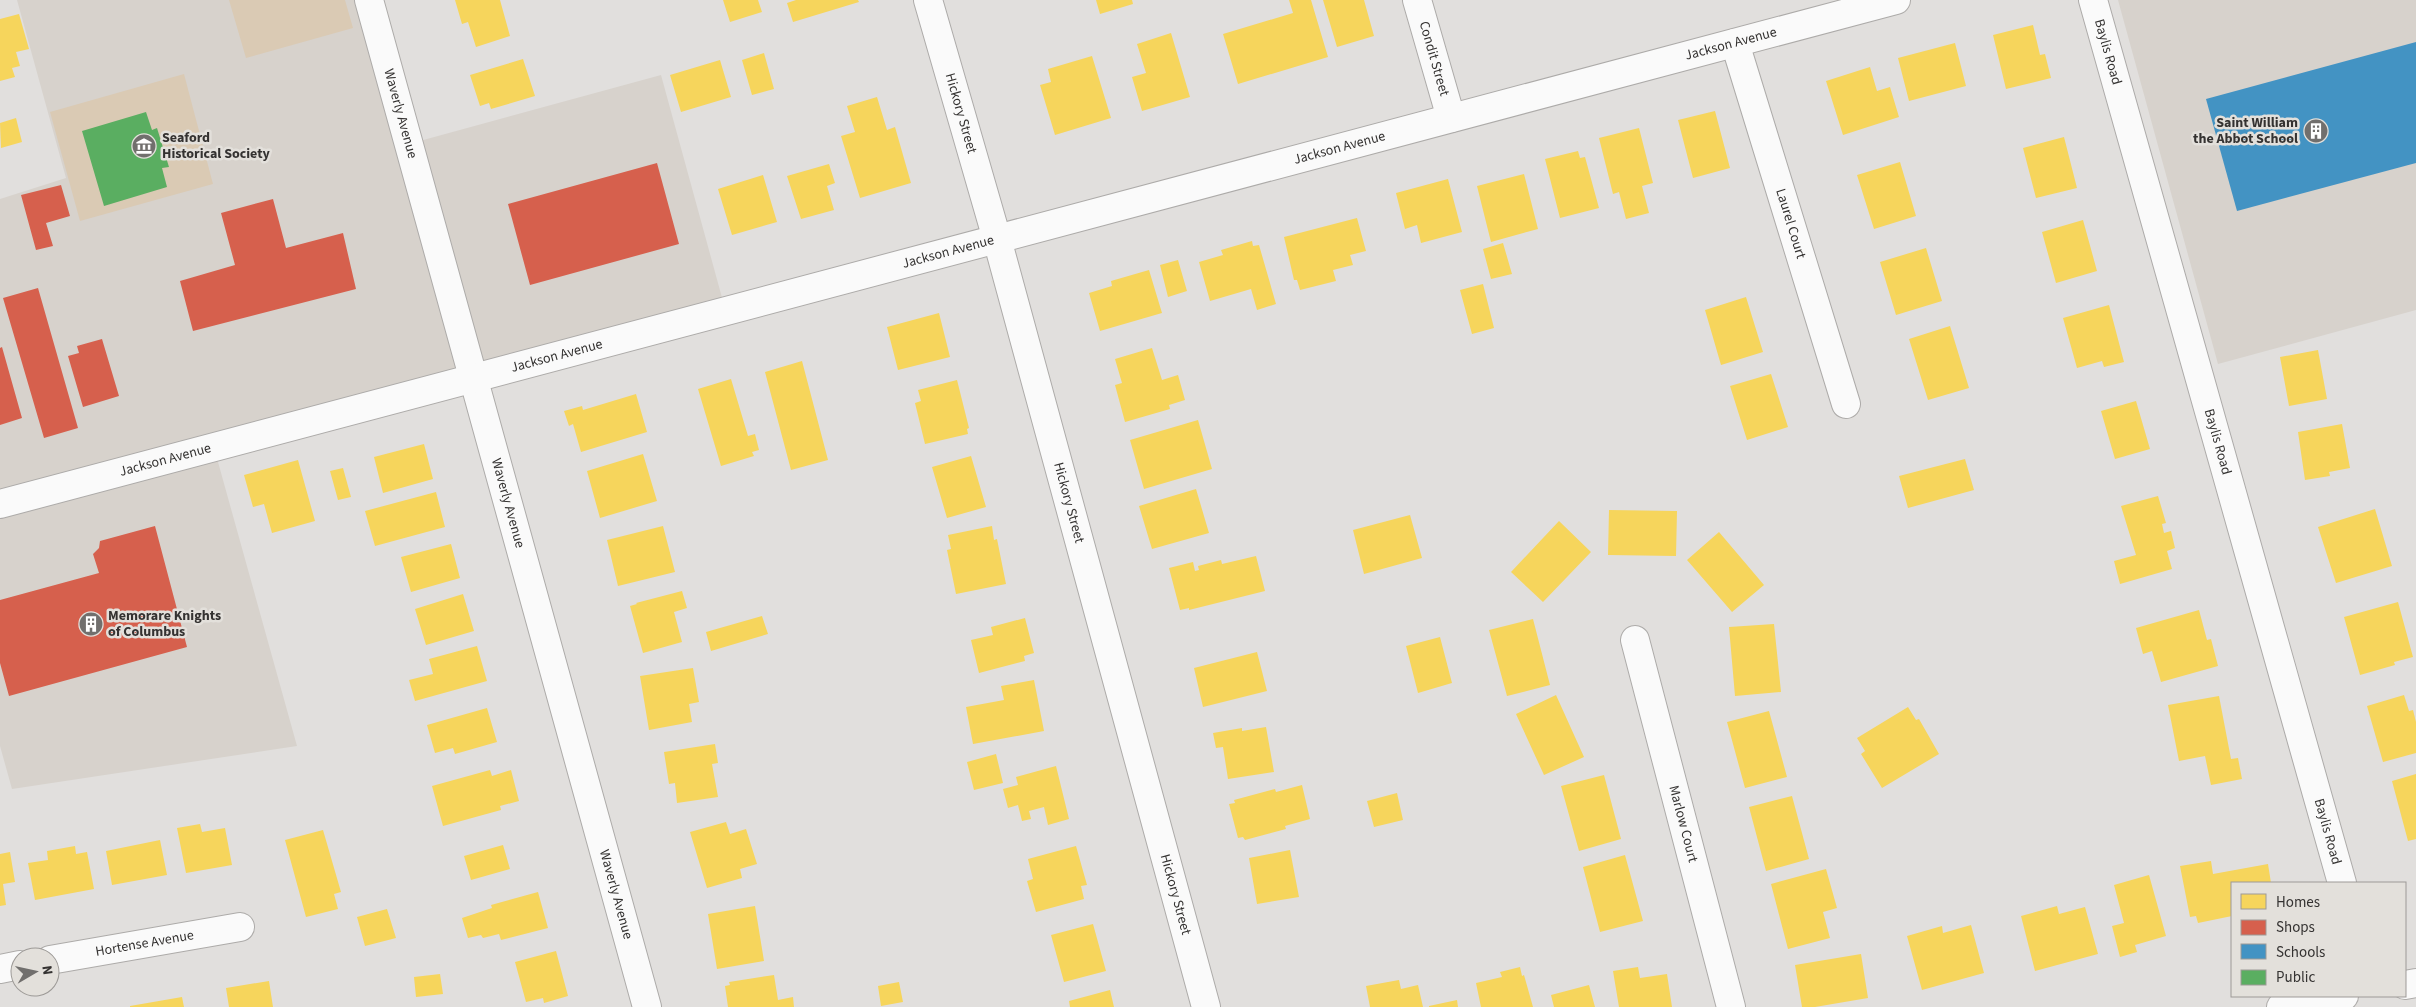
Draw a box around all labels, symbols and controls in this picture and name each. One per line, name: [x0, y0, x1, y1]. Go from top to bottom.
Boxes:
street label: Baylis Road: [2089, 17, 2126, 87]
street label: Condit Street: [1414, 19, 1454, 99]
street label: Jackson Avenue: [1683, 22, 1779, 66]
street label: Waverly Avenue: [378, 67, 422, 161]
street label: Hickory Street: [940, 71, 982, 156]
place label: Saint William the Abbot School: [2193, 113, 2298, 149]
building icon: Saint William the Abbot School: [2303, 118, 2329, 144]
street label: Jackson Avenue: [1291, 126, 1388, 170]
place label: Seaford Historical Society: [162, 128, 271, 164]
museum icon: Seaford Historical Society: [131, 133, 157, 159]
street label: Laurel Court: [1770, 186, 1811, 261]
street label: Jackson Avenue: [900, 230, 996, 274]
street label: Jackson Avenue: [509, 334, 605, 378]
street label: Baylis Road: [2199, 407, 2236, 477]
street label: Jackson Avenue: [117, 438, 213, 482]
street label: Waverly Avenue: [486, 456, 530, 550]
street label: Hickory Street: [1048, 460, 1089, 546]
place label: Memorare Knights of Columbus: [108, 606, 221, 642]
building icon: Memorare Knights of Columbus: [78, 611, 104, 637]
street label: Marlow Court: [1663, 783, 1703, 865]
street label: Baylis Road: [2309, 796, 2346, 867]
street label: Waverly Avenue: [594, 847, 638, 942]
street label: Hickory Street: [1155, 852, 1196, 937]
legend: [2231, 882, 2406, 997]
text: Homes: [2276, 892, 2320, 913]
text: Shops: [2276, 917, 2315, 938]
street label: Hortense Avenue: [94, 925, 195, 962]
text: Schools: [2276, 942, 2325, 963]
north arrow: [10, 947, 60, 997]
text: N: [36, 964, 57, 976]
text: Public: [2276, 967, 2315, 988]

